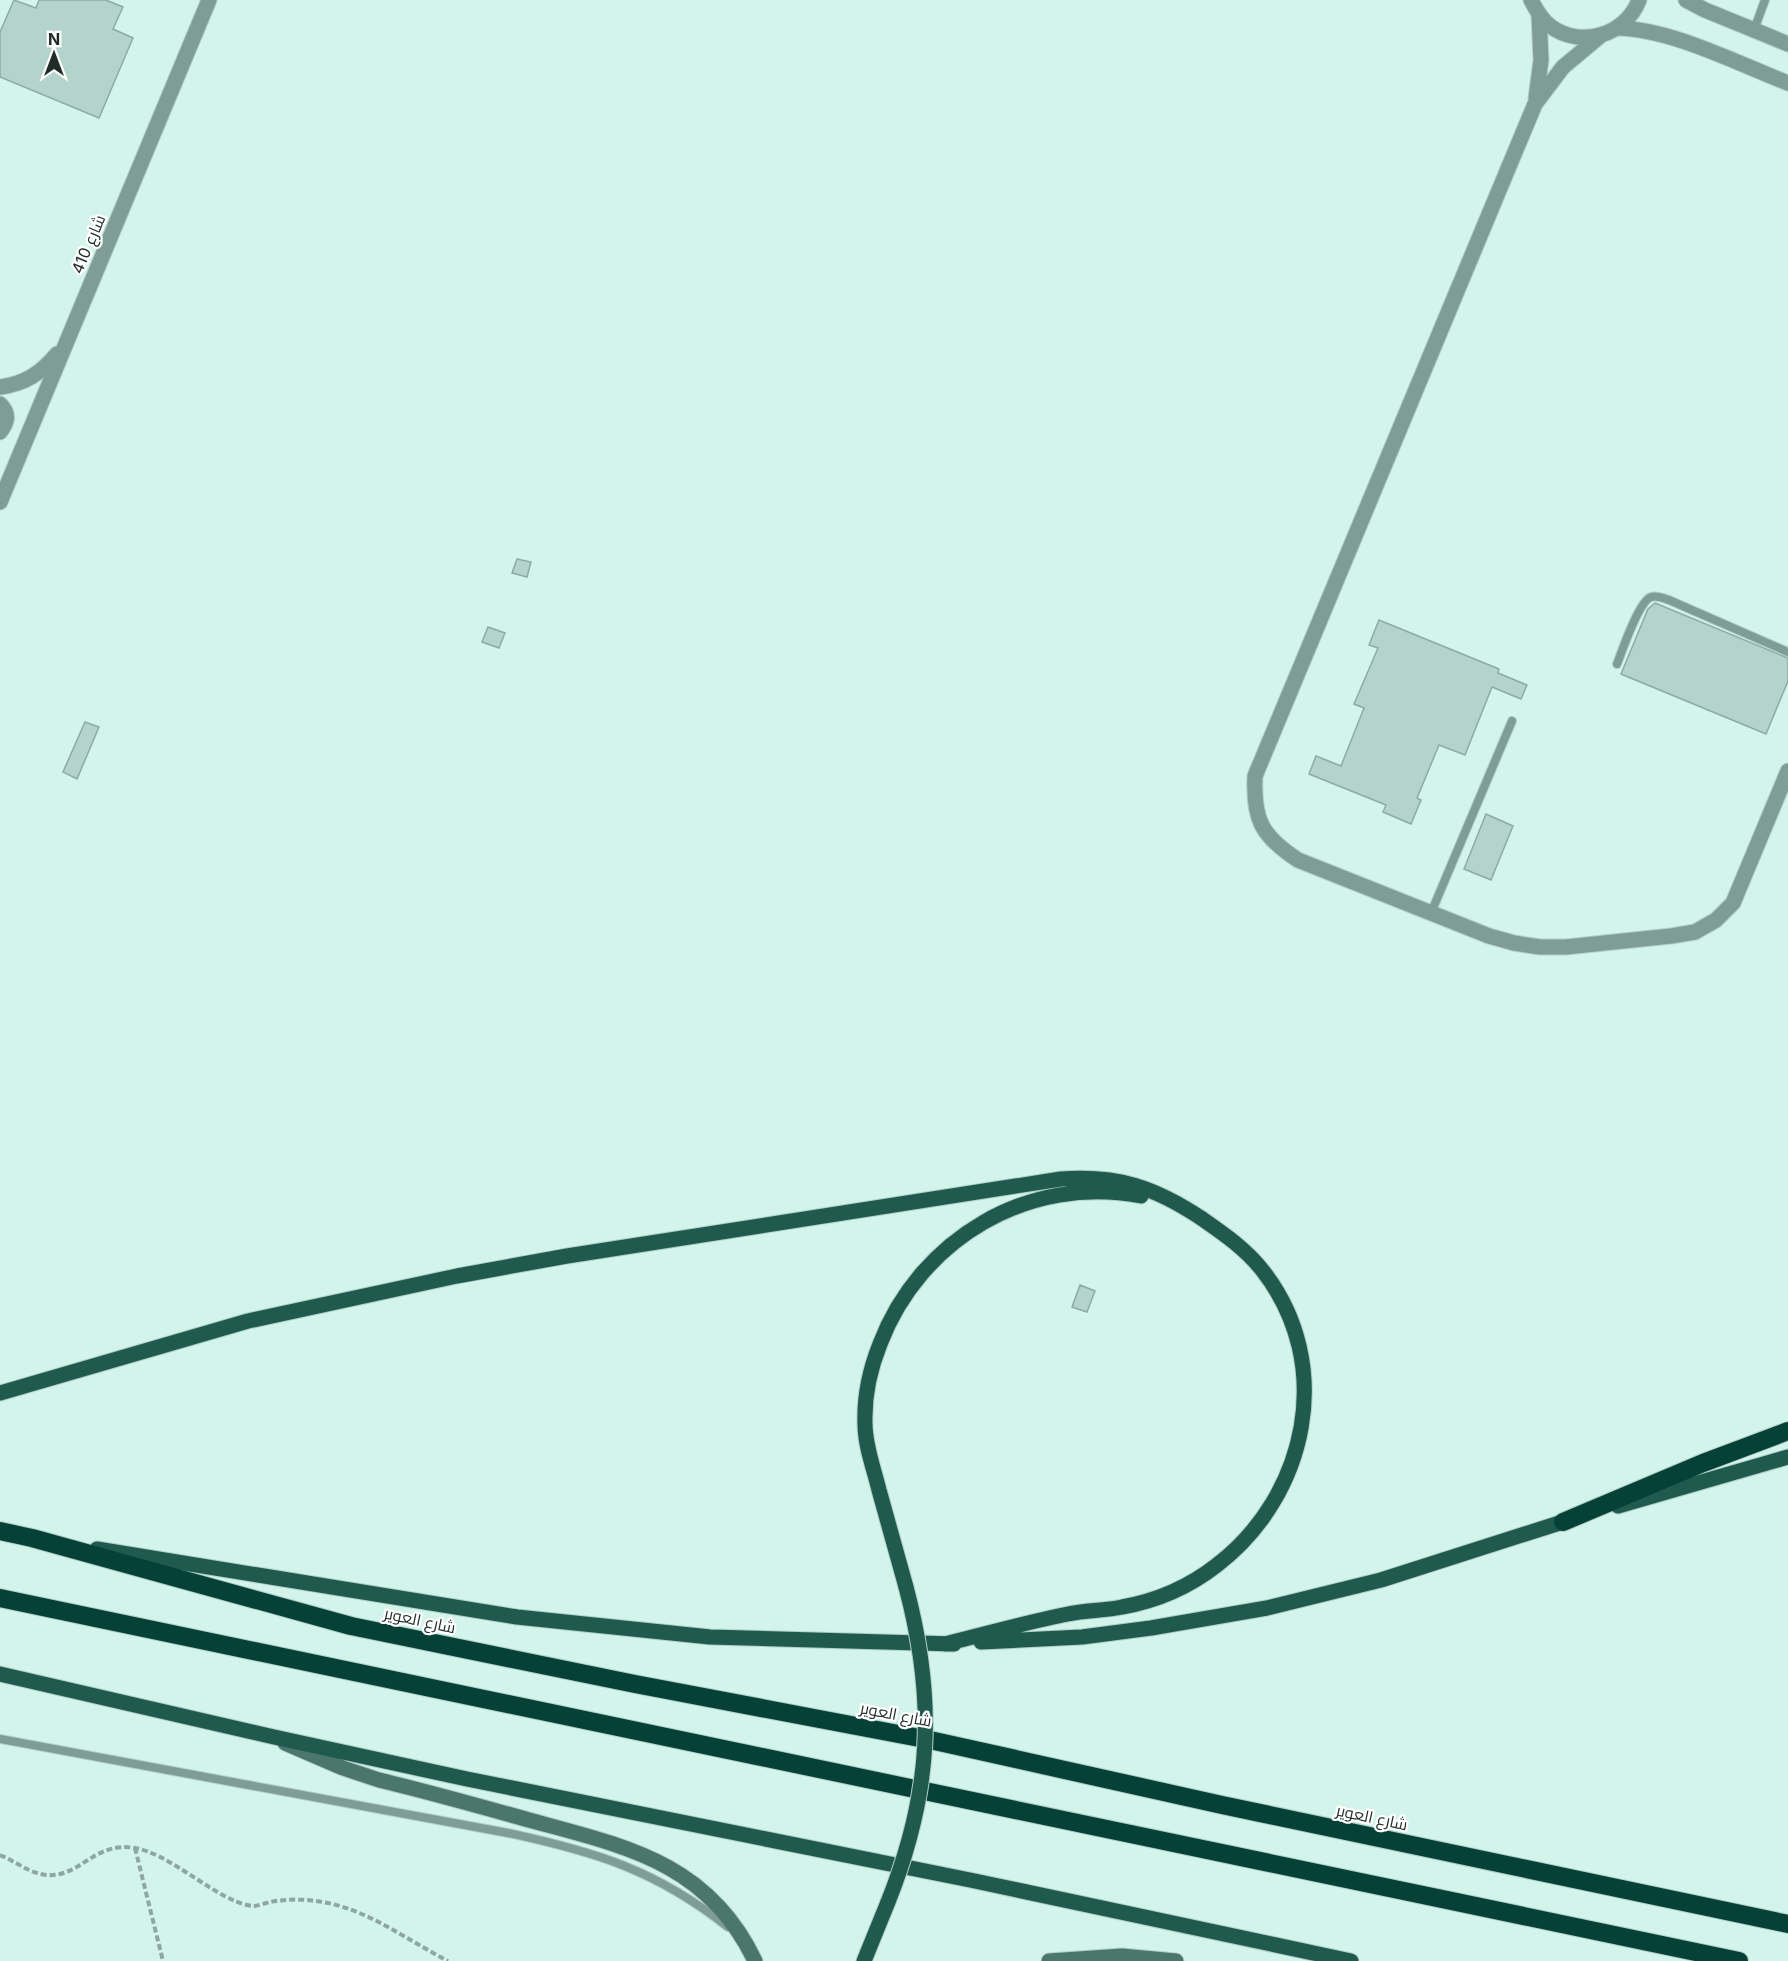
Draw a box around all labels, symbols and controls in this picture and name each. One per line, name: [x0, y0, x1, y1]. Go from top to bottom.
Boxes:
north arrow: [24, 24, 84, 84]
text: N: [48, 29, 60, 49]
street label: شارع 410: [67, 211, 111, 277]
street label: شارع العوير: [381, 1602, 458, 1639]
street label: شارع العوير: [857, 1697, 934, 1733]
street label: شارع العوير: [1333, 1799, 1410, 1836]

